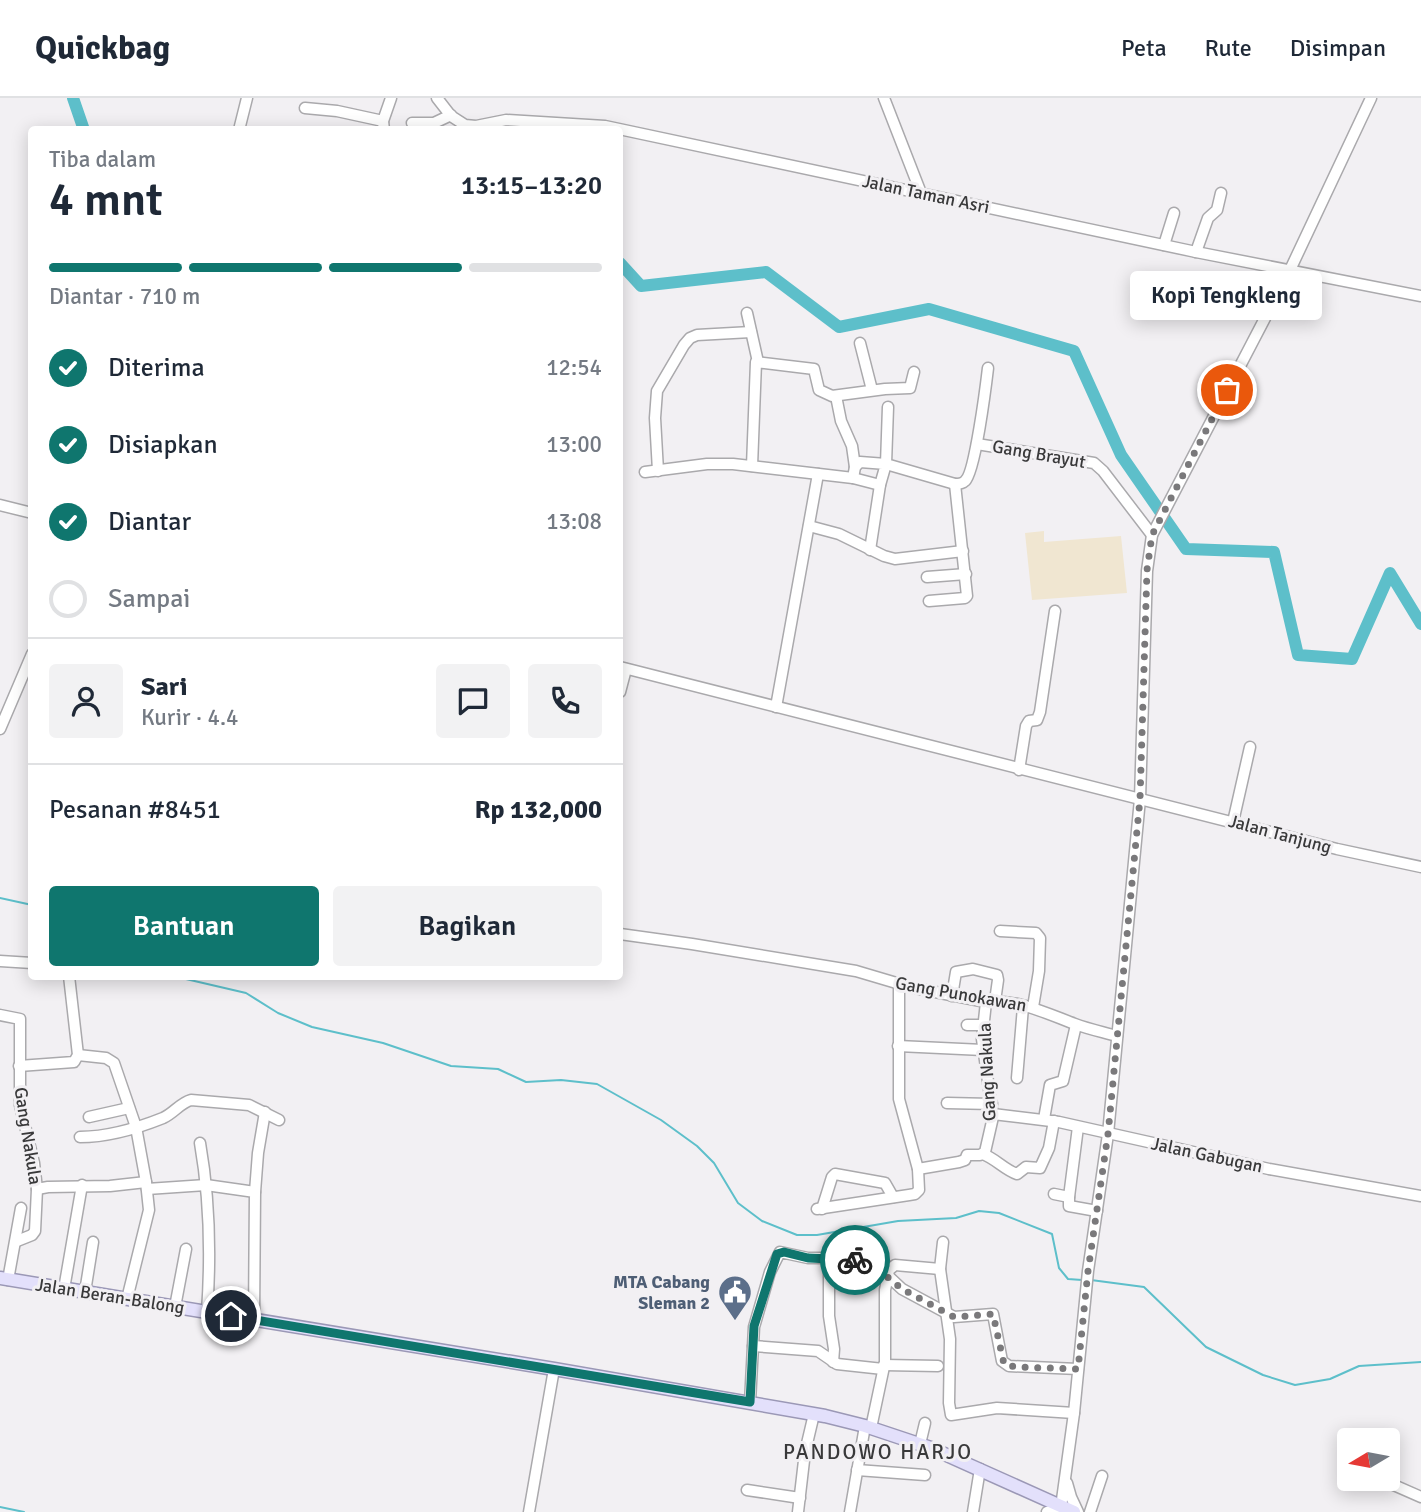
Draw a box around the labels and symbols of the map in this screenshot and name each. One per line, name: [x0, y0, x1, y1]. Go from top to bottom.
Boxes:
street label: Jalan Taman Asri: [860, 170, 992, 218]
callout: Kopi Tengkleng: [1131, 271, 1323, 320]
pin: [1197, 360, 1257, 420]
street label: Gang Brayut: [991, 435, 1087, 473]
street label: Jalan Tanjung: [1226, 810, 1334, 858]
street label: Gang Punokawan: [894, 972, 1028, 1016]
street label: Gang Nakula: [973, 1022, 1001, 1122]
street label: Gang Nakula: [9, 1086, 47, 1186]
street label: Jalan Gabugan: [1149, 1132, 1265, 1178]
courier: [820, 1225, 890, 1295]
place label: MTA Cabang Sleman 2: [613, 1271, 710, 1314]
street label: Jalan Beran-Balong: [34, 1273, 186, 1319]
public building icon: MTA Cabang Sleman 2: [716, 1273, 754, 1322]
pin: [201, 1286, 261, 1346]
north arrow: [1337, 1428, 1400, 1491]
district label: PANDOWO HARJO: [783, 1439, 973, 1465]

